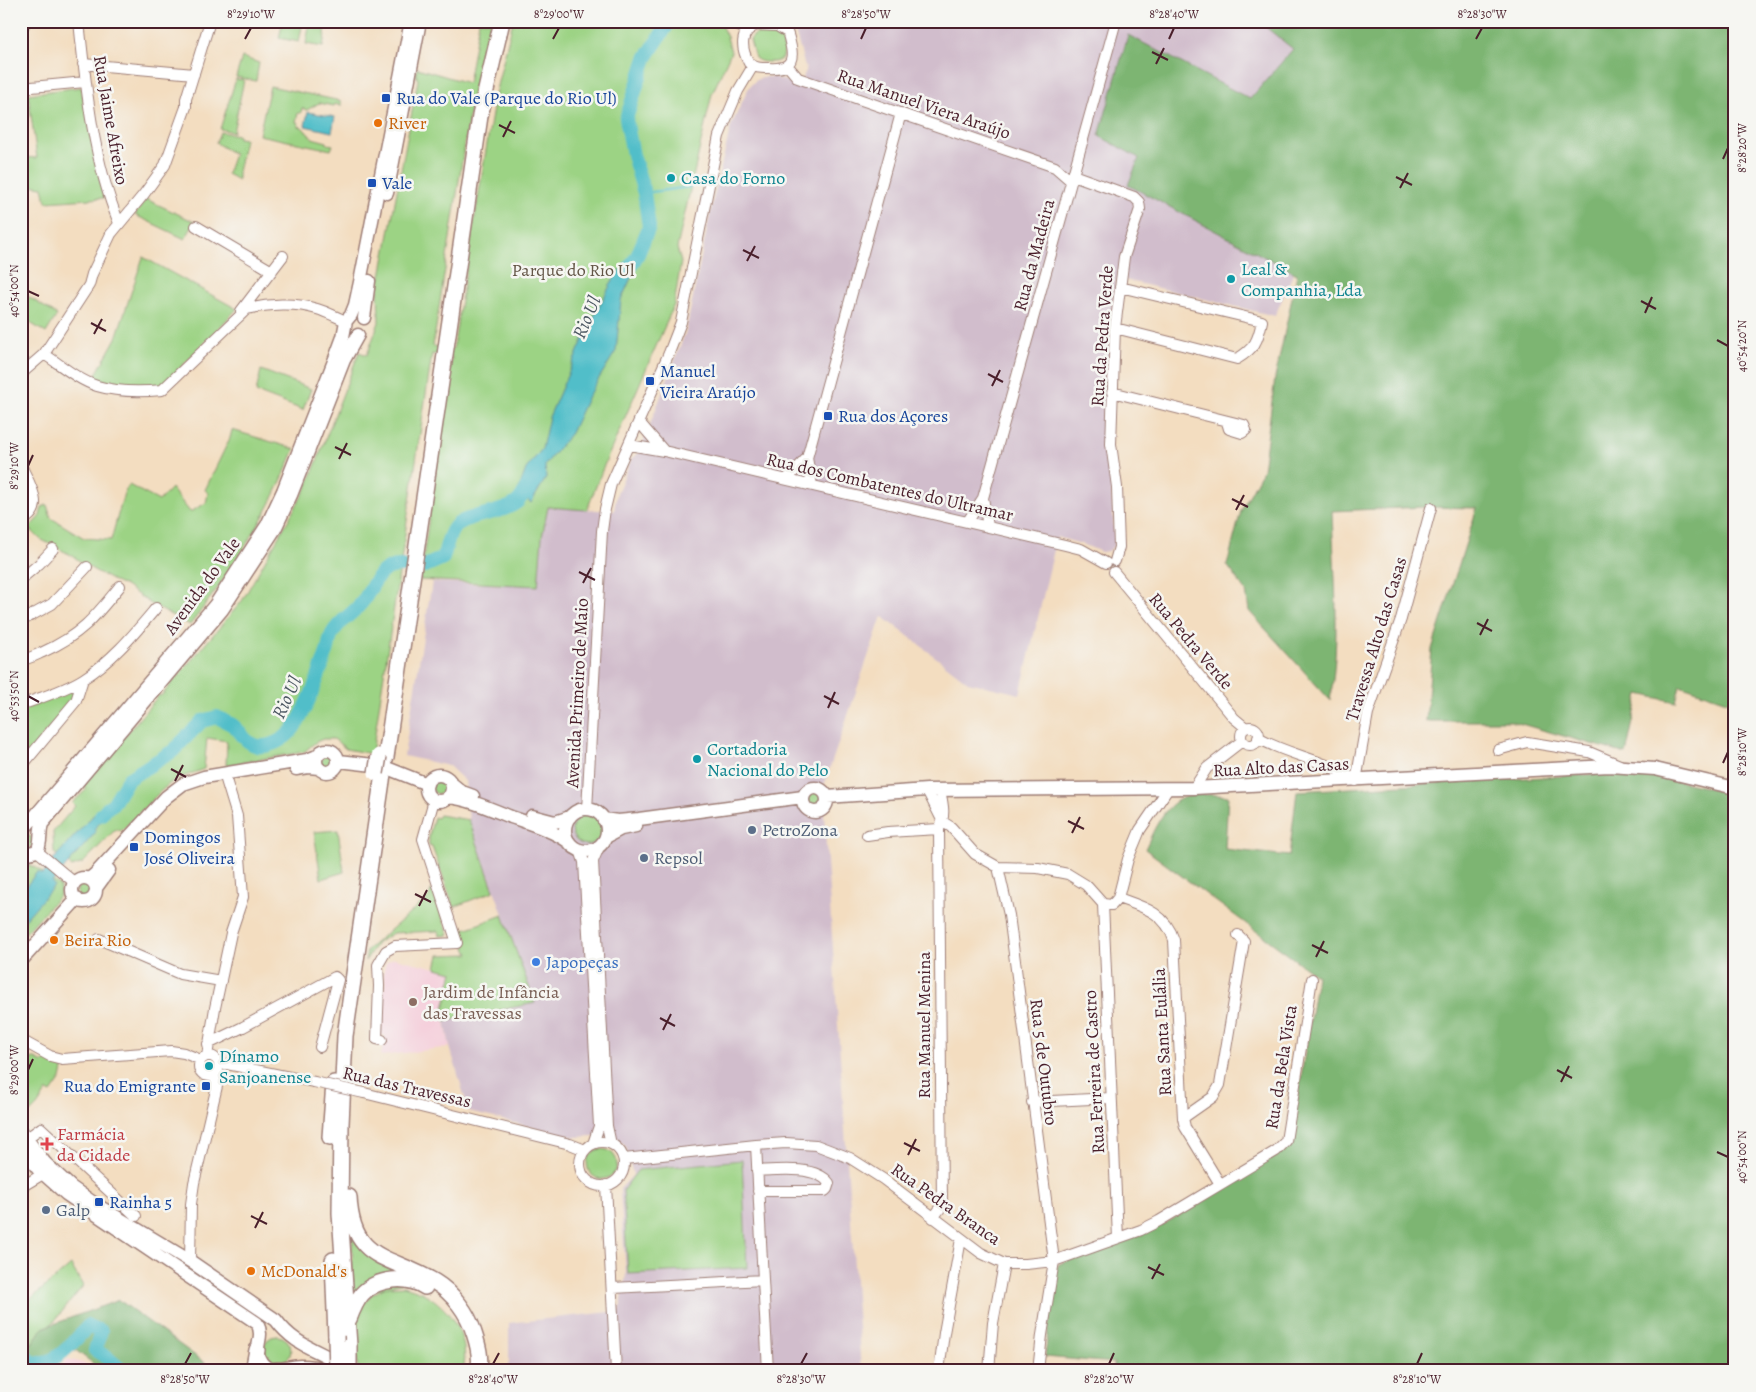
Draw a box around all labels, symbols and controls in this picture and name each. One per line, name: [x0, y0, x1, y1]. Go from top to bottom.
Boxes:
text: 8°29'10"W: [227, 6, 276, 22]
text: 8°29'00"W: [534, 6, 585, 22]
text: 8°28'50"W: [841, 6, 892, 22]
text: 8°28'40"W: [1149, 6, 1200, 22]
text: 8°28'30"W: [1457, 6, 1507, 22]
street label: Rua Jaime Afreixo: [88, 53, 134, 187]
street label: Rua Manuel Viera Araújo: [834, 63, 1014, 145]
place label: Rua do Vale (Parque do Rio Ul): [396, 86, 617, 110]
marker: Rua do Vale (Parque do Rio Ul): [380, 92, 392, 104]
place label: River: [388, 111, 427, 135]
marker: River: [372, 117, 384, 129]
text: 8°28'20"W: [1734, 122, 1750, 173]
place label: Casa do Forno: [681, 166, 785, 190]
place label: Vale: [381, 171, 412, 195]
marker: Casa do Forno: [665, 172, 677, 184]
marker: Vale: [366, 177, 378, 189]
street label: Rua da Madeira: [1008, 196, 1061, 314]
place label: Leal & Companhia, Lda: [1241, 257, 1363, 302]
park label: Parque do Rio Ul: [512, 258, 635, 282]
text: 40°54'00"N: [6, 264, 22, 318]
street label: Rua da Pedra Verde: [1085, 265, 1119, 407]
marker: Leal & Companhia, Lda: [1225, 273, 1237, 285]
water label: Rio Ul: [566, 292, 608, 343]
text: 40°54'20"N: [1734, 319, 1750, 372]
place label: Manuel Vieira Araújo: [659, 359, 756, 404]
marker: Manuel Vieira Araújo: [644, 375, 656, 387]
place label: Rua dos Açores: [838, 404, 948, 428]
marker: Rua dos Açores: [822, 410, 834, 422]
text: 8°29'10"W: [6, 441, 22, 490]
street label: Rua dos Combatentes do Ultramar: [764, 447, 1016, 527]
street label: Avenida do Vale: [158, 532, 246, 640]
street label: Travessa Alto das Casas: [1340, 554, 1412, 724]
street label: Rua Pedra Verde: [1143, 587, 1239, 695]
street label: Avenida Primeiro de Maio: [560, 597, 594, 790]
text: 40°53'50"N: [6, 670, 22, 722]
water label: Rio Ul: [266, 672, 308, 723]
text: 8°28'10"W: [1734, 727, 1750, 776]
place label: Cortadoria Nacional do Pelo: [707, 737, 829, 782]
street label: Rua Alto das Casas: [1212, 751, 1350, 783]
marker: Cortadoria Nacional do Pelo: [691, 753, 703, 765]
place label: PetroZona: [762, 818, 838, 842]
marker: PetroZona: [746, 824, 758, 836]
place label: Domingos José Oliveira: [144, 825, 235, 870]
marker: Domingos José Oliveira: [128, 841, 140, 853]
place label: Repsol: [654, 846, 703, 870]
marker: Repsol: [638, 852, 650, 864]
place label: Beira Rio: [64, 928, 131, 952]
marker: Beira Rio: [48, 934, 60, 946]
place label: Japopeças: [546, 950, 619, 974]
street label: Rua Manuel Menina: [912, 951, 936, 1099]
marker: Japopeças: [530, 956, 542, 968]
street label: Rua Santa Eulália: [1147, 967, 1177, 1097]
place label: Jardim de Infância das Travessas: [423, 980, 560, 1025]
street label: Rua Ferreira de Castro: [1078, 990, 1110, 1154]
marker: Jardim de Infância das Travessas: [407, 996, 419, 1008]
street label: Rua 5 de Outubro: [1024, 997, 1064, 1127]
street label: Rua da Bela Vista: [1259, 1002, 1303, 1131]
text: 8°29'00"W: [6, 1044, 22, 1095]
place label: Dínamo Sanjoanense: [219, 1044, 311, 1089]
marker: Dínamo Sanjoanense: [203, 1060, 215, 1072]
street label: Rua das Travessas: [341, 1061, 473, 1113]
place label: Rua do Emigrante: [64, 1074, 196, 1098]
marker: Rua do Emigrante: [200, 1080, 212, 1092]
place label: Farmácia da Cidade: [57, 1122, 130, 1167]
text: 40°54'00"N: [1734, 1130, 1750, 1184]
marker: Farmácia da Cidade: [41, 1138, 53, 1150]
street label: Rua Pedra Branca: [886, 1157, 1006, 1251]
place label: Rainha 5: [109, 1190, 172, 1214]
marker: Rainha 5: [93, 1196, 105, 1208]
place label: Galp: [56, 1198, 90, 1222]
marker: Galp: [40, 1204, 52, 1216]
place label: McDonald's: [261, 1259, 347, 1283]
marker: McDonald's: [245, 1265, 257, 1277]
text: 8°28'50"W: [160, 1371, 211, 1387]
text: 8°28'40"W: [468, 1371, 519, 1387]
text: 8°28'30"W: [776, 1371, 826, 1387]
text: 8°28'20"W: [1084, 1371, 1135, 1387]
text: 8°28'10"W: [1393, 1371, 1442, 1387]

